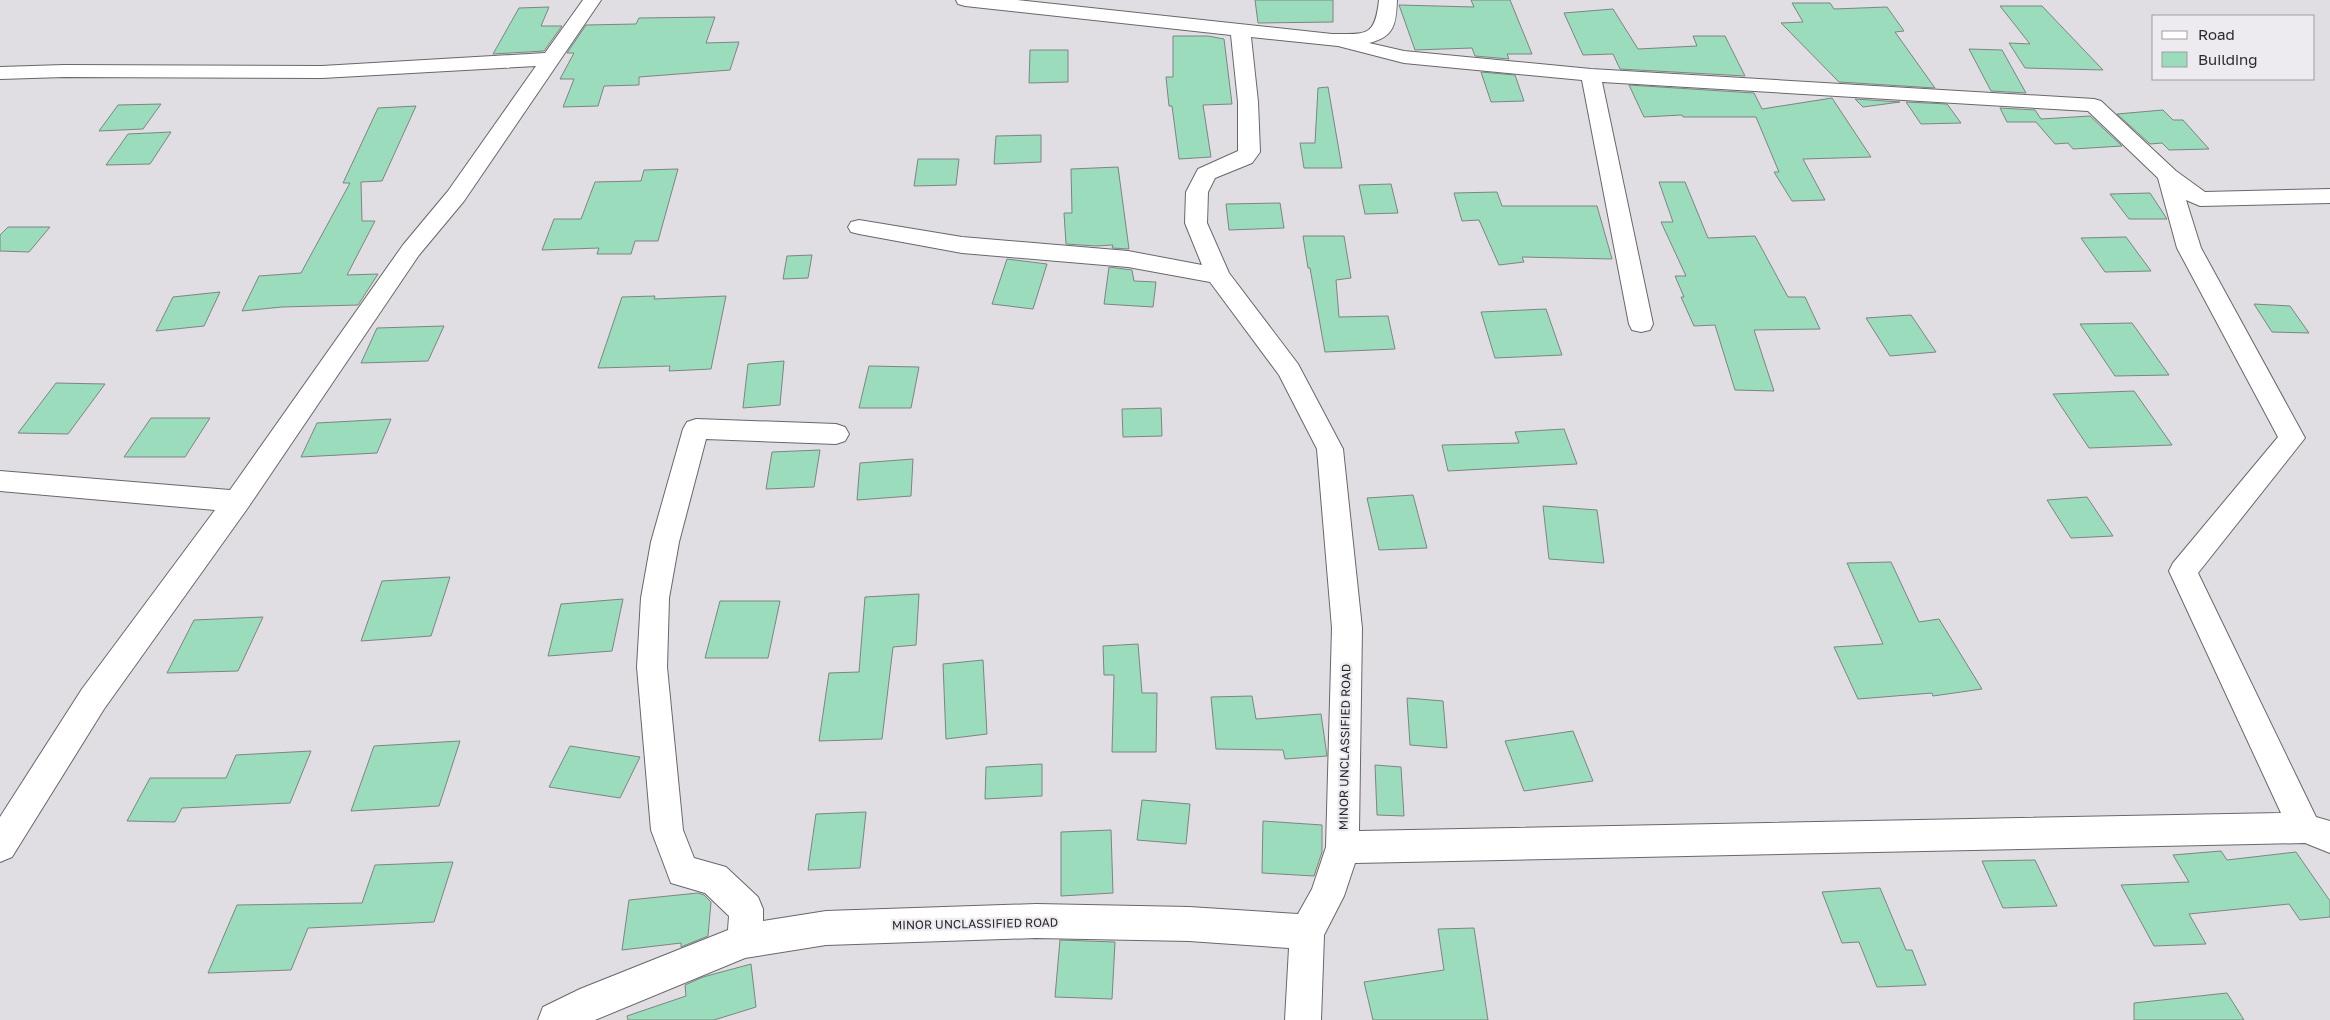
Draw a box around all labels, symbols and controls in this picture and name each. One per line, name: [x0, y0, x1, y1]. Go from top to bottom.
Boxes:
legend: [2152, 15, 2315, 80]
text: Road: [2198, 25, 2235, 43]
text: Building: [2198, 50, 2258, 68]
street label: MINOR UNCLASSIFIED ROAD: [1336, 664, 1353, 830]
street label: MINOR UNCLASSIFIED ROAD: [892, 915, 1058, 932]

